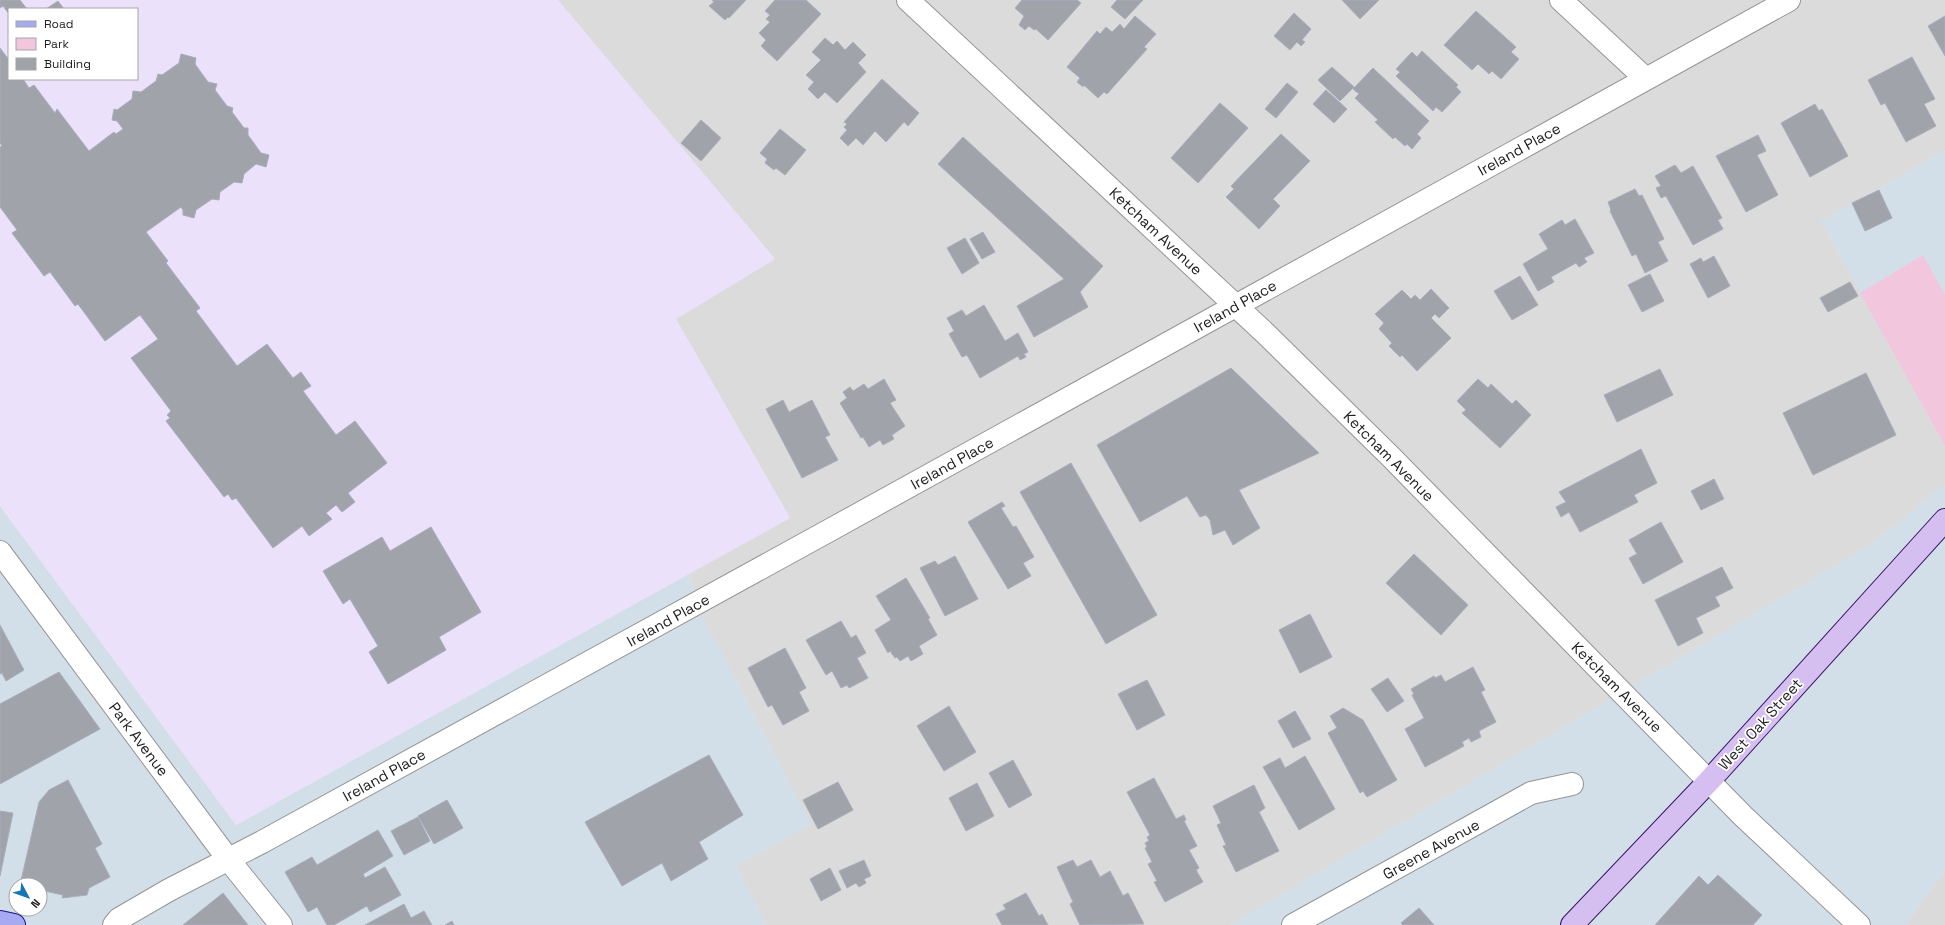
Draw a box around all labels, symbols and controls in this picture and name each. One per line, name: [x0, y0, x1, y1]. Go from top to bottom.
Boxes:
legend: [8, 8, 138, 80]
text: Road: [44, 16, 73, 32]
text: Park: [44, 36, 69, 52]
text: Building: [44, 56, 91, 72]
street label: Ireland Place: [1474, 118, 1564, 180]
street label: Ketcham Avenue: [1105, 183, 1207, 279]
street label: Ireland Place: [1190, 275, 1280, 337]
street label: Ketcham Avenue: [1340, 407, 1438, 505]
street label: Ireland Place: [907, 432, 997, 494]
street label: Ireland Place: [623, 589, 713, 651]
street label: Ketcham Avenue: [1568, 638, 1666, 736]
street label: West Oak Street: [1714, 674, 1806, 774]
street label: Park Avenue: [105, 698, 173, 780]
street label: Ireland Place: [339, 744, 429, 806]
street label: Greene Avenue: [1379, 815, 1483, 883]
north arrow: [8, 877, 48, 917]
text: N: [28, 896, 43, 911]

